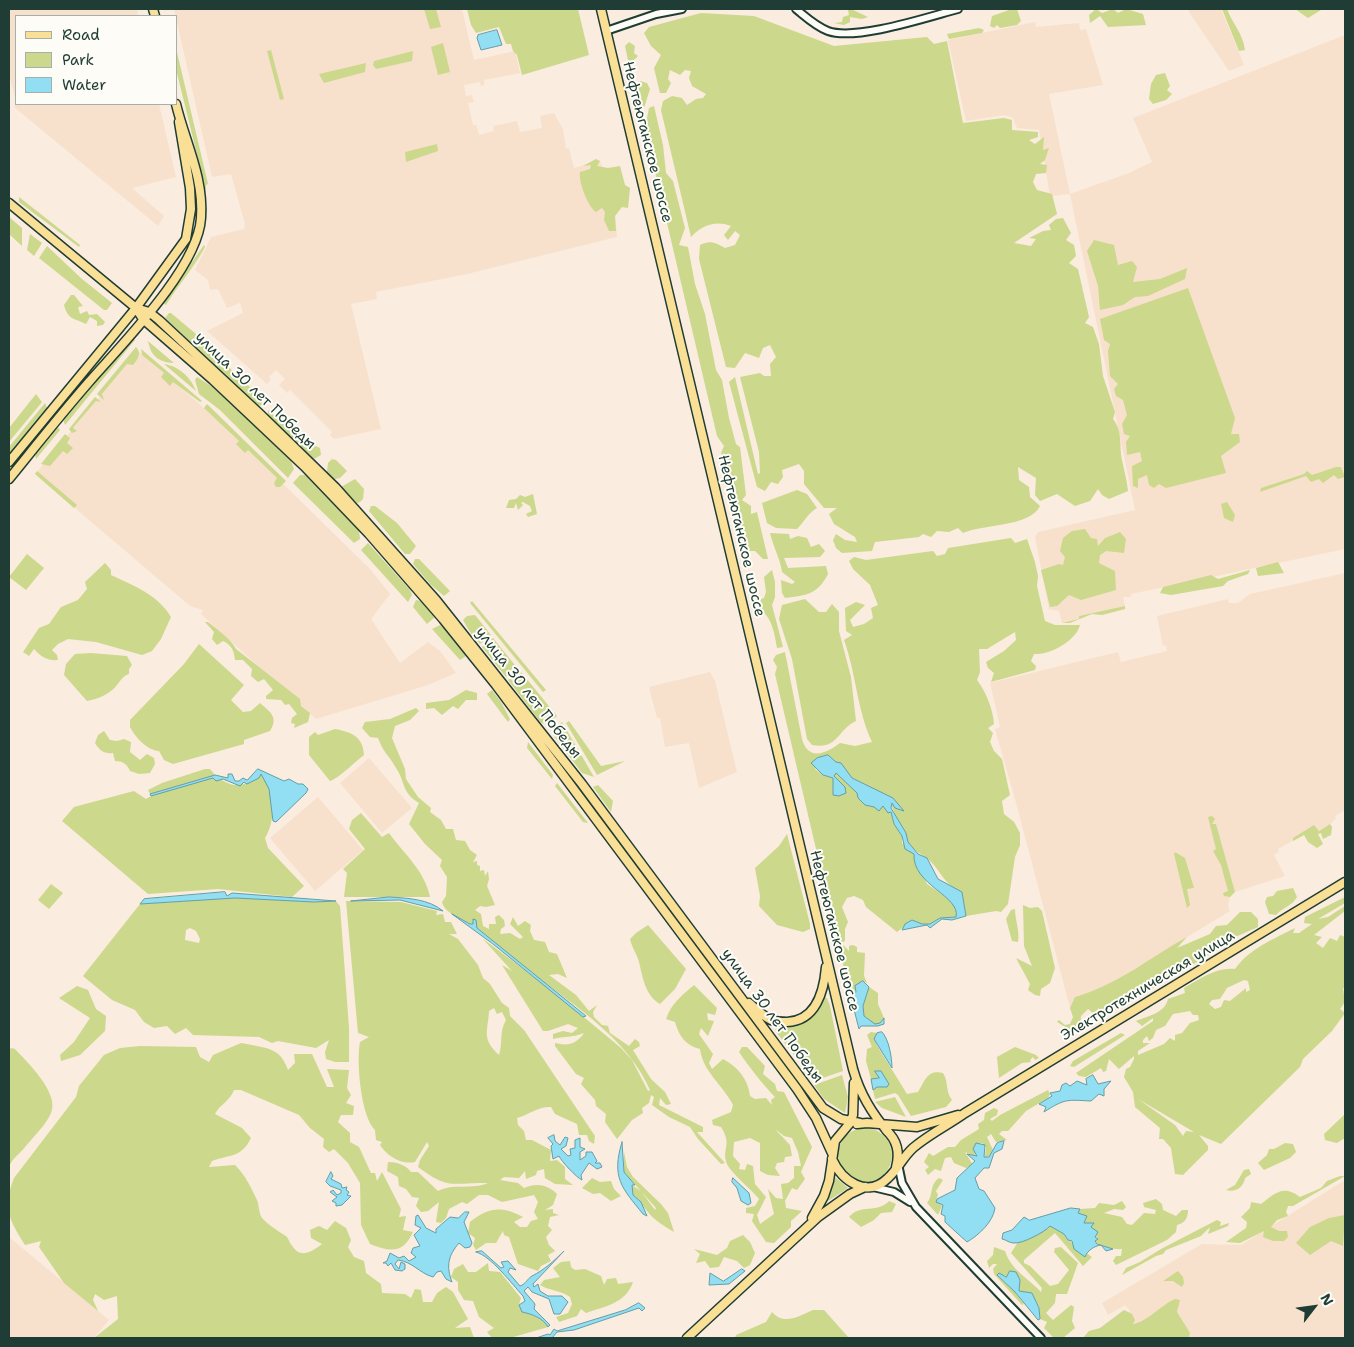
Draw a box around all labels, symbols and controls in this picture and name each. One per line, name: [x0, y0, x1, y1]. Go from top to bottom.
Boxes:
legend: [15, 15, 178, 105]
text: Road: [62, 25, 100, 45]
text: Park: [62, 50, 94, 70]
street label: Нефтеюганское шоссе: [618, 60, 676, 224]
text: Water: [62, 75, 106, 95]
street label: улица 30 лет Победы: [191, 328, 319, 454]
street label: Нефтеюганское шоссе: [714, 453, 768, 619]
street label: улица 30 лет Победы: [471, 624, 585, 762]
street label: Нефтеюганское шоссе: [805, 849, 863, 1013]
street label: Электротехническая улица: [1058, 927, 1238, 1045]
street label: улица 30 лет Победы: [717, 945, 827, 1087]
north arrow: [1289, 1282, 1339, 1332]
text: N: [1316, 1290, 1338, 1309]

